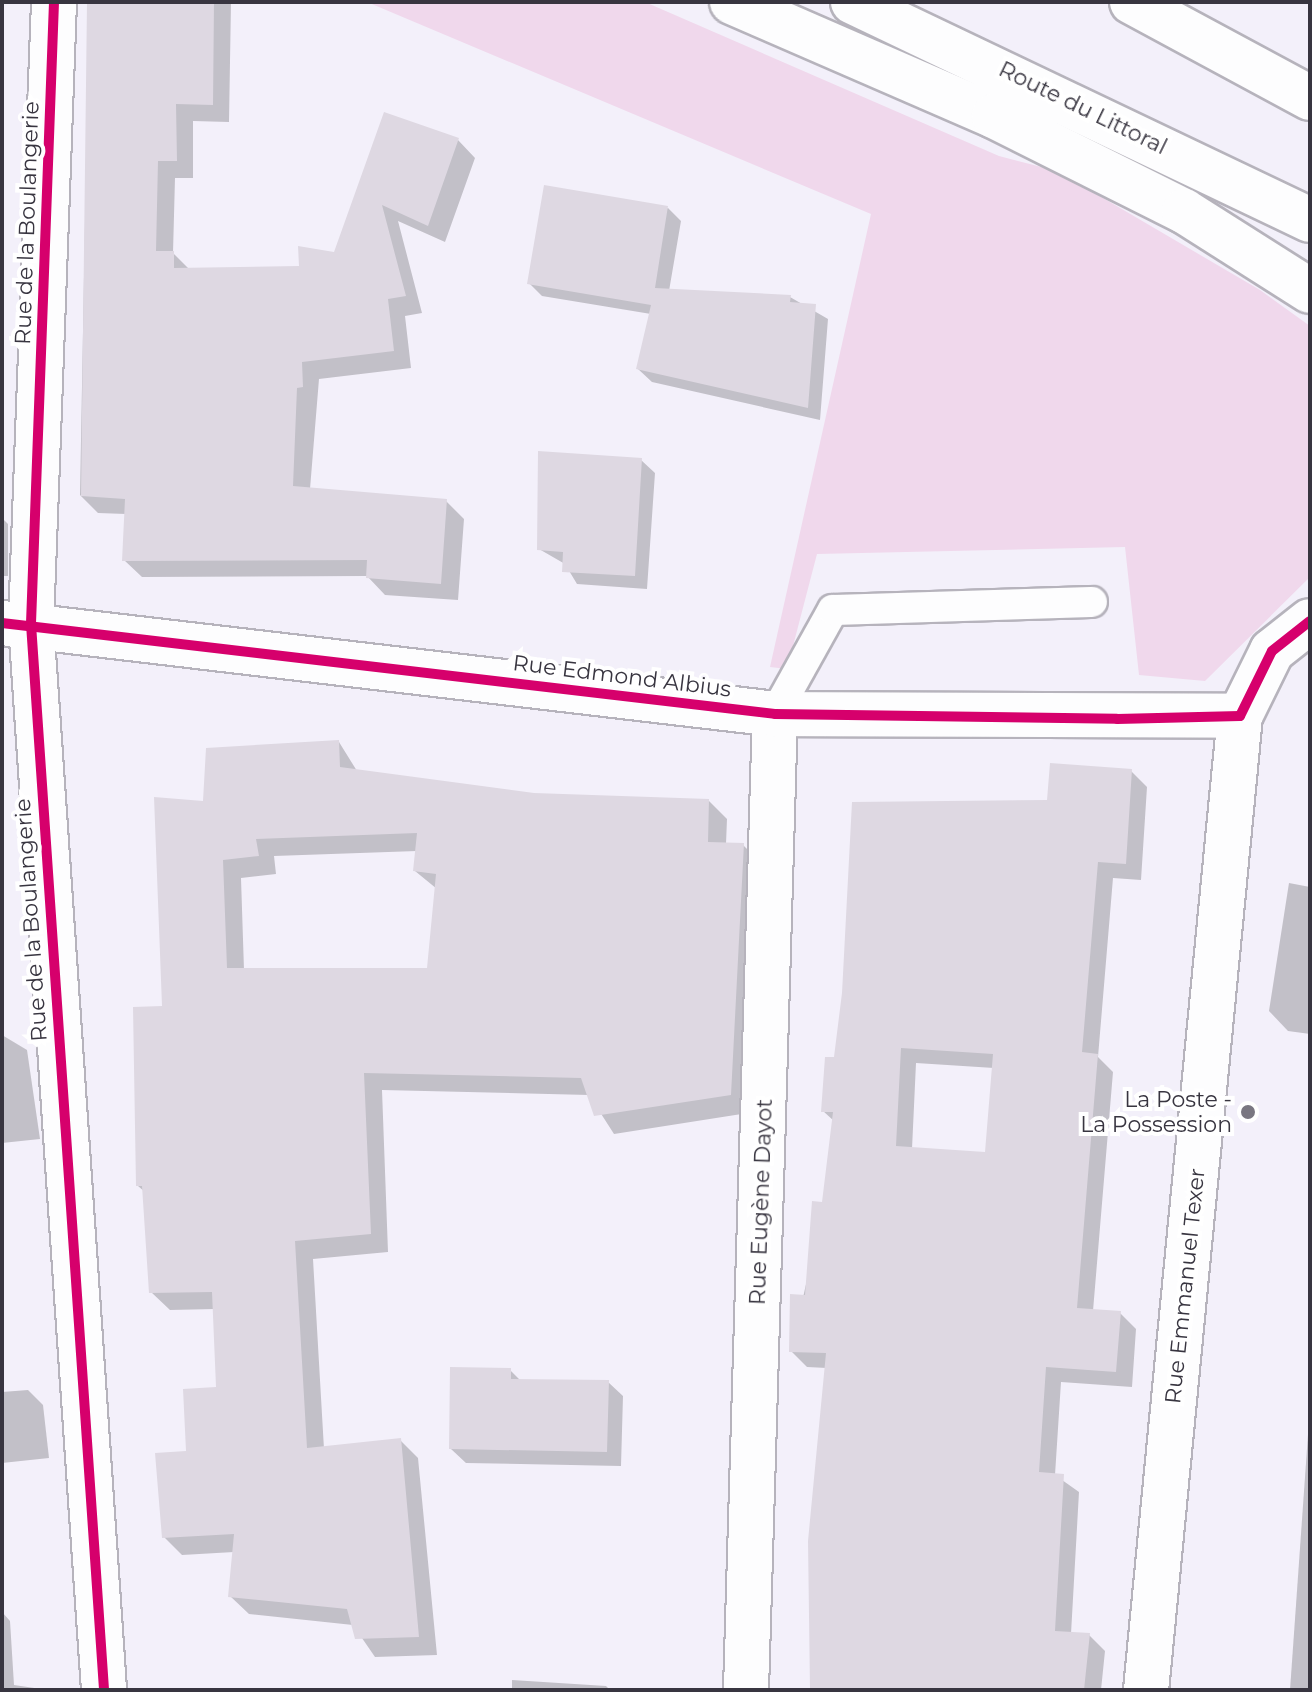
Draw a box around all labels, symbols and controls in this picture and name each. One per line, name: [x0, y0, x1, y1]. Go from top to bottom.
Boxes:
street label: Route du Littoral: [995, 56, 1171, 160]
street label: Rue de la Boulangerie: [10, 101, 44, 345]
street label: Rue Edmond Albius: [511, 649, 733, 703]
street label: Rue de la Boulangerie: [9, 798, 53, 1042]
place label: La Poste - La Possession: [1080, 1086, 1232, 1138]
street label: Rue Eugène Dayot: [744, 1098, 778, 1306]
marker: La Poste - La Possession: [1239, 1103, 1257, 1121]
street label: Rue Emmanuel Texer: [1160, 1167, 1210, 1405]

